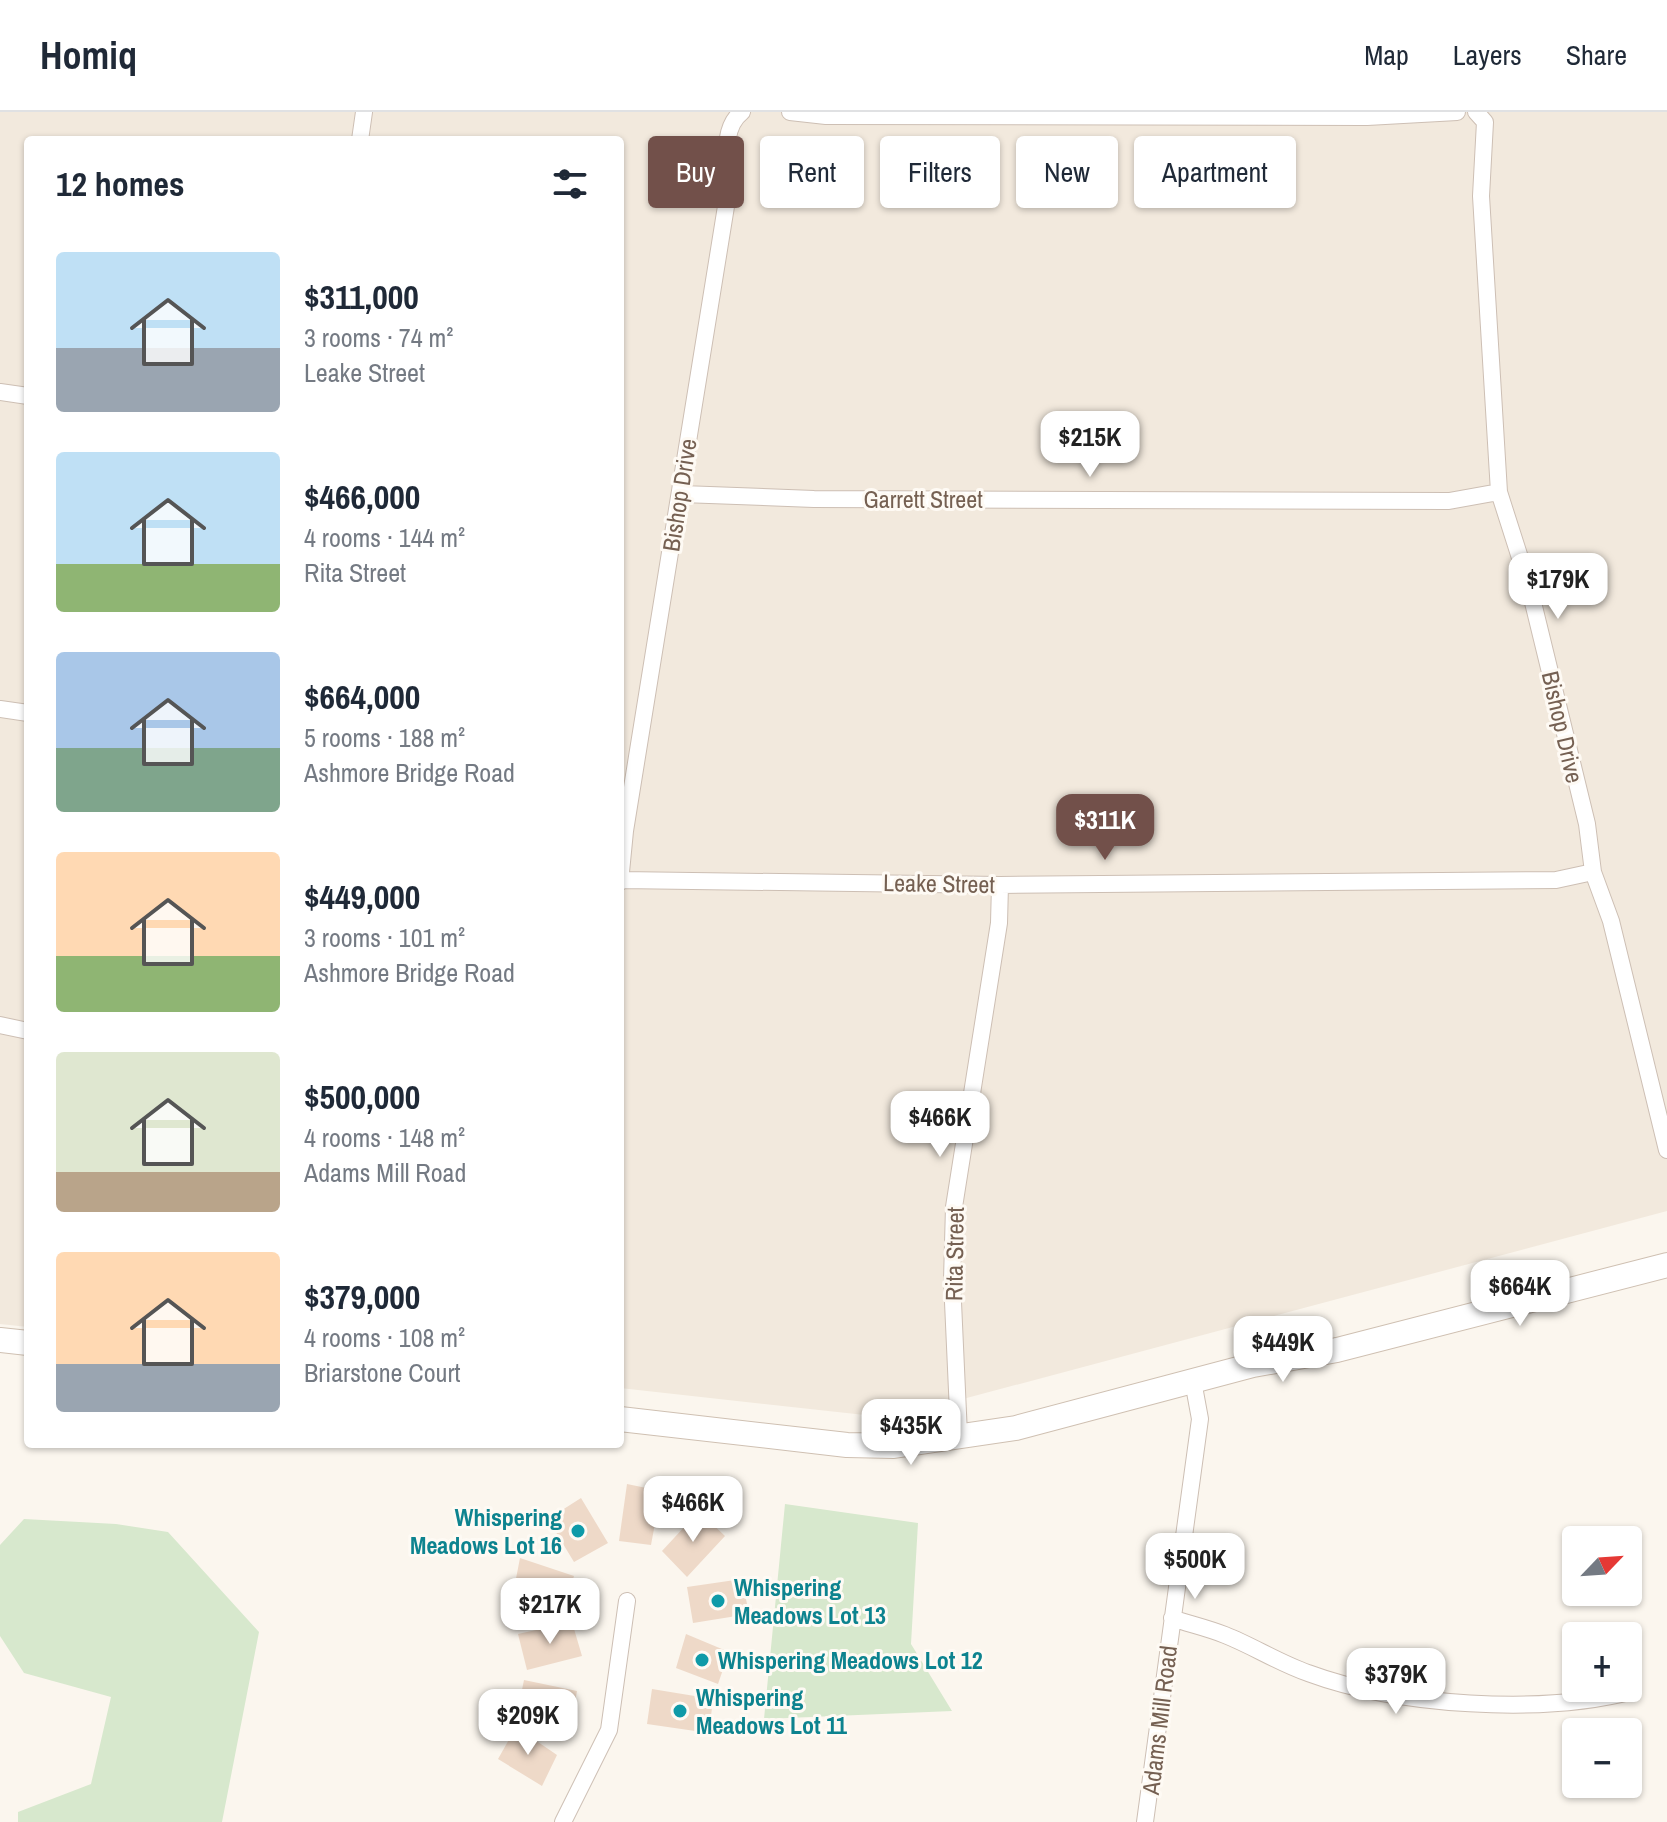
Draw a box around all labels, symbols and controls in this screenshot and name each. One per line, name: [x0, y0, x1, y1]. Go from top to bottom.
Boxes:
text: Homiq: [40, 30, 137, 81]
text: Map: [1364, 36, 1409, 74]
text: Layers: [1453, 36, 1522, 74]
text: Share: [1566, 36, 1627, 74]
chip: Buy: [648, 136, 744, 208]
chip: Rent: [760, 136, 864, 208]
chip: Filters: [880, 136, 1000, 208]
chip: New: [1016, 136, 1118, 208]
chip: Apartment: [1134, 136, 1296, 208]
text: 12 homes: [56, 161, 185, 207]
icon: filters: [548, 162, 592, 206]
text: $311,000: [304, 274, 419, 320]
icon: home: [120, 284, 216, 380]
text: 3 rooms · 74 m²: [304, 320, 453, 355]
text: Leake Street: [304, 355, 425, 390]
pin: $215K: [1034, 411, 1146, 479]
text: $215K: [1059, 419, 1121, 454]
street label: Bishop Drive: [654, 436, 704, 554]
text: $466,000: [304, 474, 420, 520]
street label: Garrett Street: [863, 483, 983, 515]
icon: home: [120, 484, 216, 580]
text: 4 rooms · 144 m²: [304, 520, 465, 555]
pin: $179K: [1502, 553, 1614, 621]
text: Rita Street: [304, 555, 406, 590]
text: $179K: [1527, 561, 1589, 596]
street label: Bishop Drive: [1535, 668, 1591, 786]
text: $664,000: [304, 674, 420, 720]
icon: home: [120, 684, 216, 780]
text: 5 rooms · 188 m²: [304, 720, 465, 755]
text: Ashmore Bridge Road: [304, 755, 515, 790]
pin: $311K: [1049, 794, 1161, 862]
text: $311K: [1074, 802, 1136, 837]
street label: Leake Street: [883, 866, 996, 900]
text: $449,000: [304, 874, 420, 920]
icon: home: [120, 884, 216, 980]
text: 3 rooms · 101 m²: [304, 920, 465, 955]
text: Ashmore Bridge Road: [304, 955, 515, 990]
text: $500,000: [304, 1074, 420, 1120]
icon: home: [120, 1084, 216, 1180]
pin: $466K: [884, 1091, 996, 1159]
text: $466K: [909, 1099, 971, 1134]
text: 4 rooms · 148 m²: [304, 1120, 465, 1155]
text: Adams Mill Road: [304, 1155, 466, 1190]
street label: Rita Street: [937, 1206, 971, 1301]
pin: $664K: [1464, 1260, 1576, 1328]
text: $664K: [1489, 1268, 1551, 1303]
text: $379,000: [304, 1274, 420, 1320]
icon: home: [120, 1284, 216, 1380]
pin: $449K: [1227, 1316, 1339, 1384]
text: 4 rooms · 108 m²: [304, 1320, 465, 1355]
text: $449K: [1252, 1324, 1314, 1359]
text: Briarstone Court: [304, 1355, 460, 1390]
pin: $435K: [855, 1399, 967, 1467]
text: $435K: [880, 1407, 942, 1442]
pin: $466K: [637, 1476, 749, 1544]
text: $466K: [662, 1484, 724, 1519]
place label: Whispering Meadows Lot 16: [410, 1501, 562, 1561]
marker: Whispering Meadows Lot 16: [569, 1522, 587, 1540]
north arrow: [1562, 1526, 1642, 1606]
map controls: [1562, 1526, 1642, 1798]
pin: $500K: [1139, 1533, 1251, 1601]
text: $500K: [1164, 1541, 1226, 1576]
place label: Whispering Meadows Lot 13: [734, 1571, 886, 1631]
pin: $217K: [494, 1578, 606, 1646]
text: $217K: [519, 1586, 581, 1621]
marker: Whispering Meadows Lot 13: [709, 1592, 727, 1610]
button: +: [1562, 1622, 1642, 1702]
place label: Whispering Meadows Lot 12: [718, 1644, 983, 1676]
street label: Adams Mill Road: [1134, 1644, 1184, 1797]
pin: $379K: [1340, 1648, 1452, 1716]
marker: Whispering Meadows Lot 12: [693, 1651, 711, 1669]
text: $379K: [1365, 1656, 1427, 1691]
place label: Whispering Meadows Lot 11: [696, 1681, 847, 1741]
pin: $209K: [472, 1689, 584, 1757]
text: $209K: [497, 1697, 559, 1732]
marker: Whispering Meadows Lot 11: [671, 1702, 689, 1720]
button: −: [1562, 1718, 1642, 1798]

